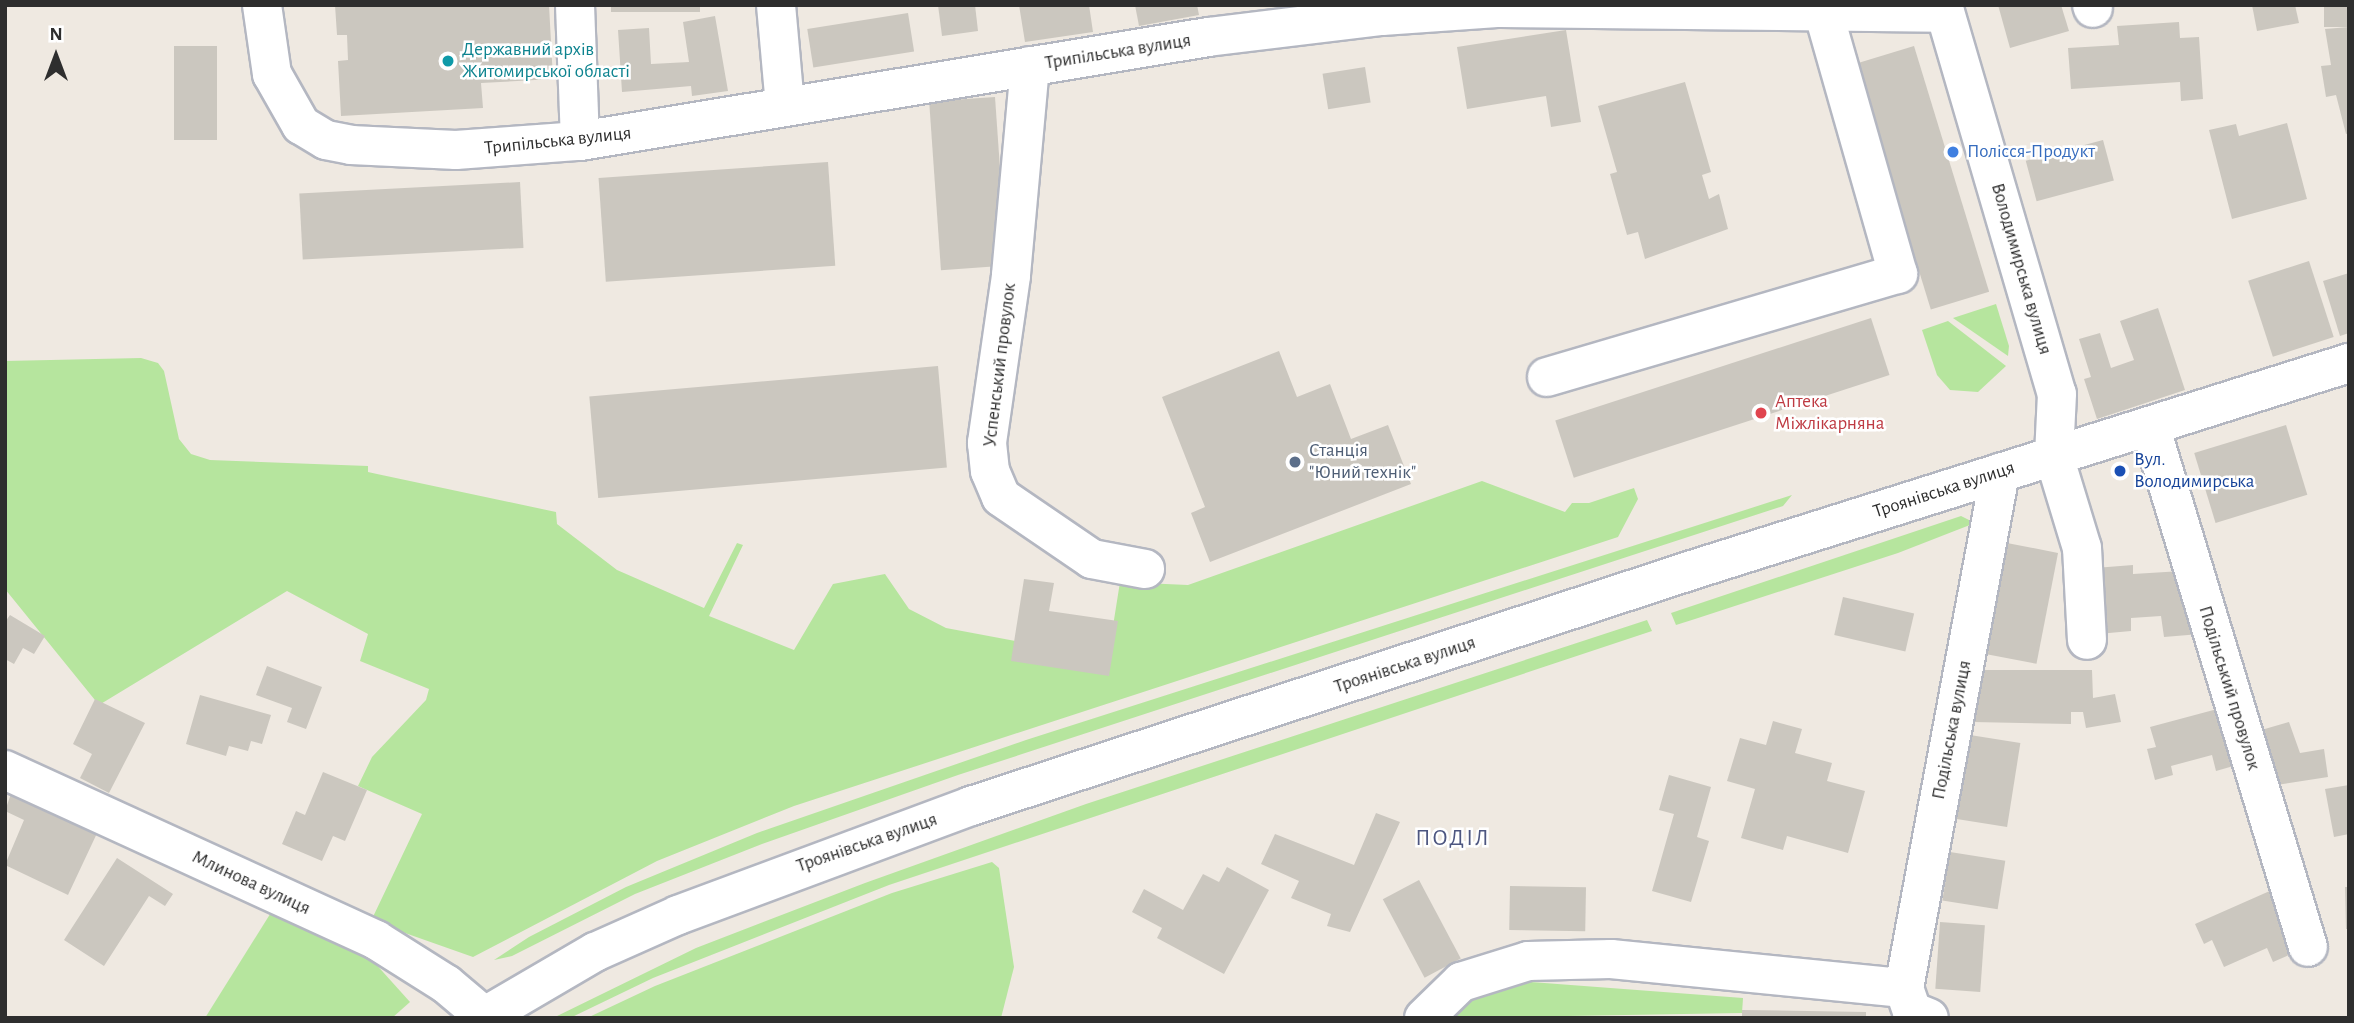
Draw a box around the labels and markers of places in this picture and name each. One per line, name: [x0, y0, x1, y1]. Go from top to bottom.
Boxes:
place label: Державний архів Житомирської області: [462, 39, 630, 83]
marker: Державний архів Житомирської області: [440, 53, 456, 69]
place label: Полісся-Продукт: [1967, 141, 2095, 163]
marker: Полісся-Продукт: [1945, 144, 1961, 160]
place label: Аптека Міжлікарняна: [1775, 391, 1884, 435]
marker: Аптека Міжлікарняна: [1753, 405, 1769, 421]
place label: Станція "Юний технік": [1309, 440, 1416, 484]
place label: Вул. Володимирська: [2134, 449, 2254, 493]
marker: Станція "Юний технік": [1287, 454, 1303, 470]
marker: Вул. Володимирська: [2112, 463, 2128, 479]

